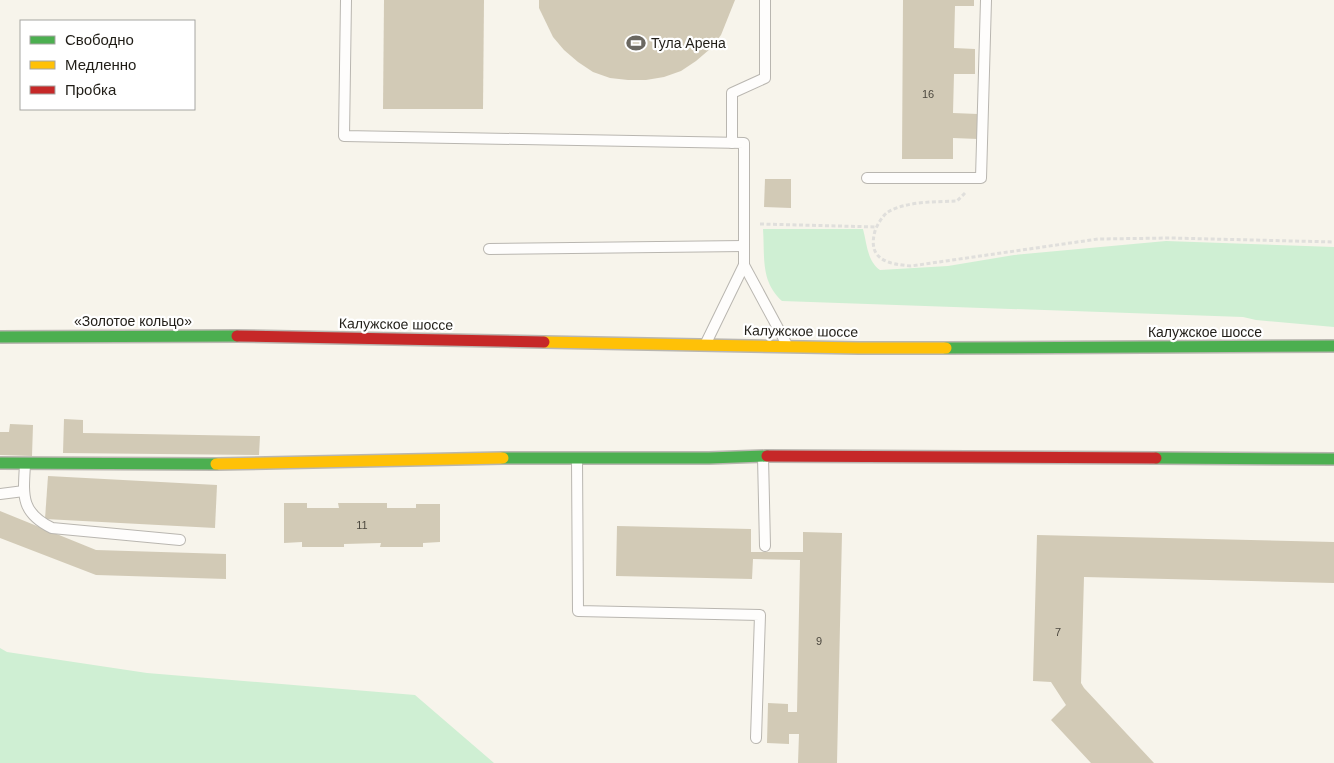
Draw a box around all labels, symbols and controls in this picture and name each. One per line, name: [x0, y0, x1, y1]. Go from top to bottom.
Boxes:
legend: [20, 20, 195, 110]
text: Свободно: [65, 31, 134, 48]
sports icon: Тула Арена: [625, 32, 647, 54]
place label: Тула Арена: [651, 35, 726, 51]
text: Медленно: [65, 56, 136, 73]
text: Пробка: [65, 81, 117, 98]
house number: 16: [922, 88, 934, 100]
street label: «Золотое кольцо»: [74, 313, 192, 329]
street label: Калужское шоссе: [339, 315, 453, 333]
street label: Калужское шоссе: [744, 322, 858, 340]
street label: Калужское шоссе: [1148, 324, 1262, 340]
house number: 11: [356, 519, 368, 531]
house number: 7: [1055, 626, 1061, 638]
house number: 9: [816, 635, 822, 647]

